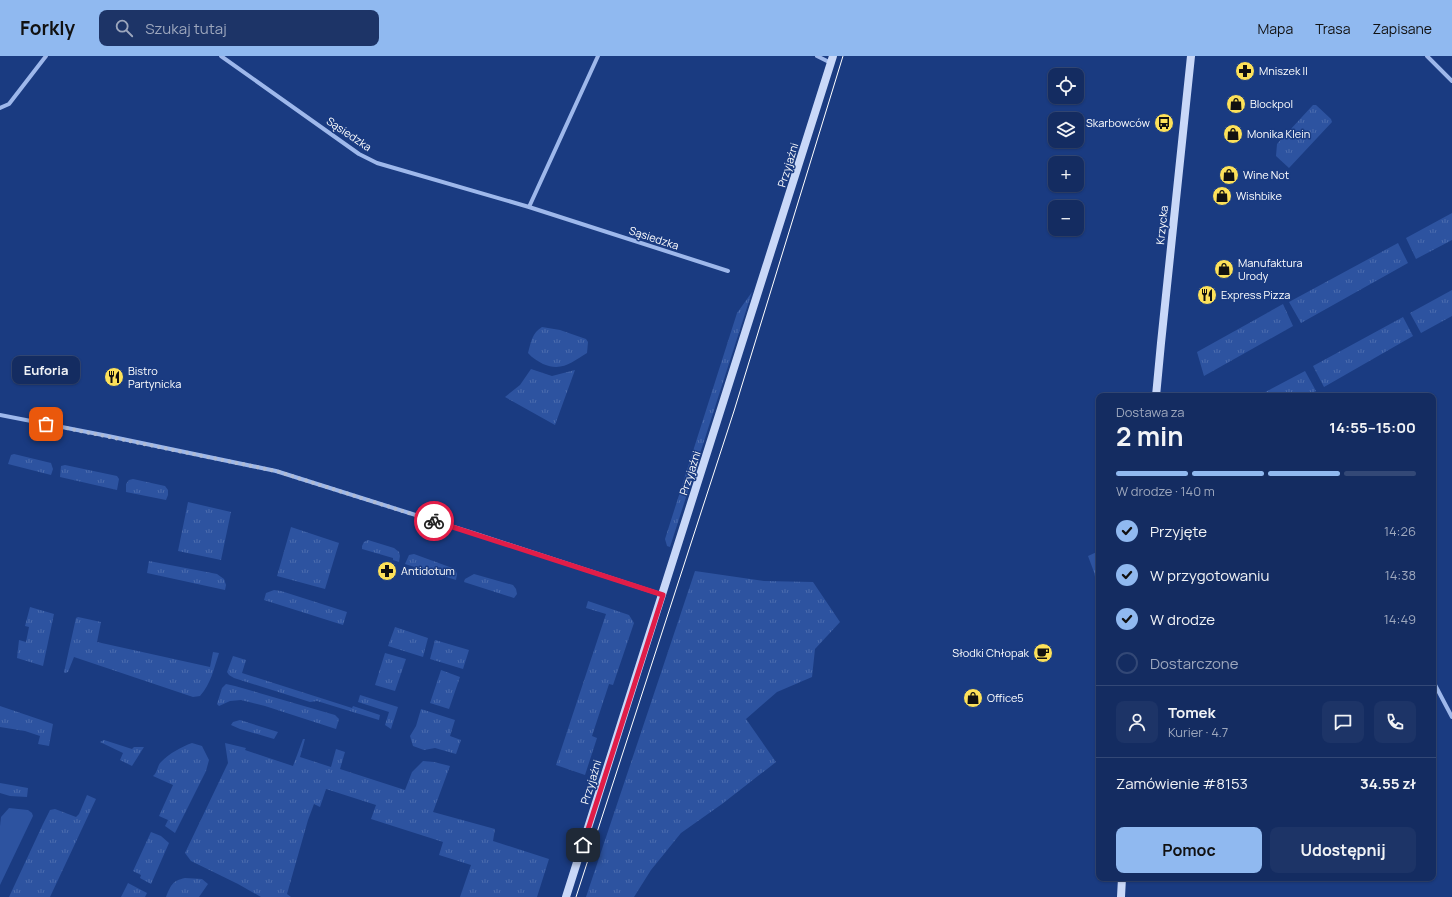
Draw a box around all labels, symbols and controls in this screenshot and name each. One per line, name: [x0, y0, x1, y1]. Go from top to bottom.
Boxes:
search box: [99, 10, 379, 46]
text: Forkly: [20, 15, 75, 41]
icon: search: [113, 17, 135, 39]
text: Szukaj tutaj: [145, 18, 227, 39]
text: Mapa: [1258, 19, 1293, 38]
text: Trasa: [1315, 19, 1350, 38]
text: Zapisane: [1372, 19, 1432, 38]
pharmacy icon: Mniszek II: [1234, 60, 1256, 82]
place label: Mniszek II: [1259, 63, 1308, 78]
map controls: [1048, 68, 1084, 236]
button: locate: [1048, 68, 1084, 104]
shop icon: Blockpol: [1225, 93, 1247, 115]
place label: Blockpol: [1250, 96, 1293, 111]
button: layers: [1048, 112, 1084, 148]
bus stop icon: Skarbowców: [1153, 112, 1175, 134]
street label: Sąsiedzka: [324, 113, 375, 154]
place label: Skarbowców: [1086, 115, 1151, 130]
shop icon: Monika Klein: [1222, 123, 1244, 145]
place label: Monika Klein: [1247, 126, 1310, 141]
street label: Przyjaźni: [774, 141, 801, 189]
button: +: [1048, 156, 1084, 192]
shop icon: Wine Not: [1218, 164, 1240, 186]
place label: Wine Not: [1243, 167, 1289, 182]
shop icon: Wishbike: [1211, 185, 1233, 207]
place label: Wishbike: [1236, 188, 1282, 203]
button: −: [1048, 200, 1084, 236]
street label: Krzycka: [1152, 205, 1171, 245]
street label: Sąsiedzka: [627, 222, 681, 253]
place label: Manufaktura Urody: [1238, 255, 1303, 283]
shop icon: Manufaktura Urody: [1213, 258, 1235, 280]
restaurant icon: Express Pizza: [1196, 284, 1218, 306]
place label: Express Pizza: [1221, 287, 1290, 302]
callout: Euforia: [12, 356, 80, 384]
text: Euforia: [24, 361, 68, 379]
place label: Bistro Partynicka: [128, 363, 181, 391]
restaurant icon: Bistro Partynicka: [103, 366, 125, 388]
text: Dostawa za: [1116, 403, 1184, 421]
pin: [29, 407, 63, 441]
icon: bag: [35, 413, 57, 435]
text: 14:55–15:00: [1329, 417, 1416, 438]
text: 2 min: [1116, 418, 1184, 454]
street label: Przyjaźni: [675, 449, 704, 497]
text: W drodze · 140 m: [1116, 482, 1215, 500]
courier: [414, 501, 454, 541]
icon: bike: [423, 510, 445, 532]
icon: check: [1116, 520, 1138, 542]
text: Przyjęte: [1150, 521, 1207, 542]
text: 14:26: [1384, 522, 1416, 540]
pharmacy icon: Antidotum: [376, 560, 398, 582]
place label: Antidotum: [401, 563, 455, 578]
icon: check: [1116, 564, 1138, 586]
text: W przygotowaniu: [1150, 565, 1269, 586]
text: 14:38: [1385, 566, 1416, 584]
icon: check: [1116, 608, 1138, 630]
text: W drodze: [1150, 609, 1215, 630]
text: 14:49: [1384, 610, 1416, 628]
cafe icon: Słodki Chłopak: [1032, 642, 1054, 664]
place label: Słodki Chłopak: [952, 645, 1030, 660]
text: Dostarczone: [1150, 653, 1239, 674]
shop icon: Office5: [962, 687, 984, 709]
place label: Office5: [987, 690, 1024, 705]
button: person: [1116, 701, 1158, 743]
button: chat: [1322, 701, 1364, 743]
button: phone: [1374, 701, 1416, 743]
text: Tomek: [1168, 702, 1216, 723]
text: Kurier · 4.7: [1168, 723, 1228, 741]
street label: Przyjaźni: [577, 758, 604, 806]
text: Zamówienie #8153: [1116, 773, 1248, 794]
text: 34.55 zł: [1360, 773, 1416, 794]
button: Pomoc: [1116, 827, 1262, 873]
button: Udostępnij: [1270, 827, 1416, 873]
pin: [566, 828, 600, 862]
icon: home: [572, 834, 594, 856]

